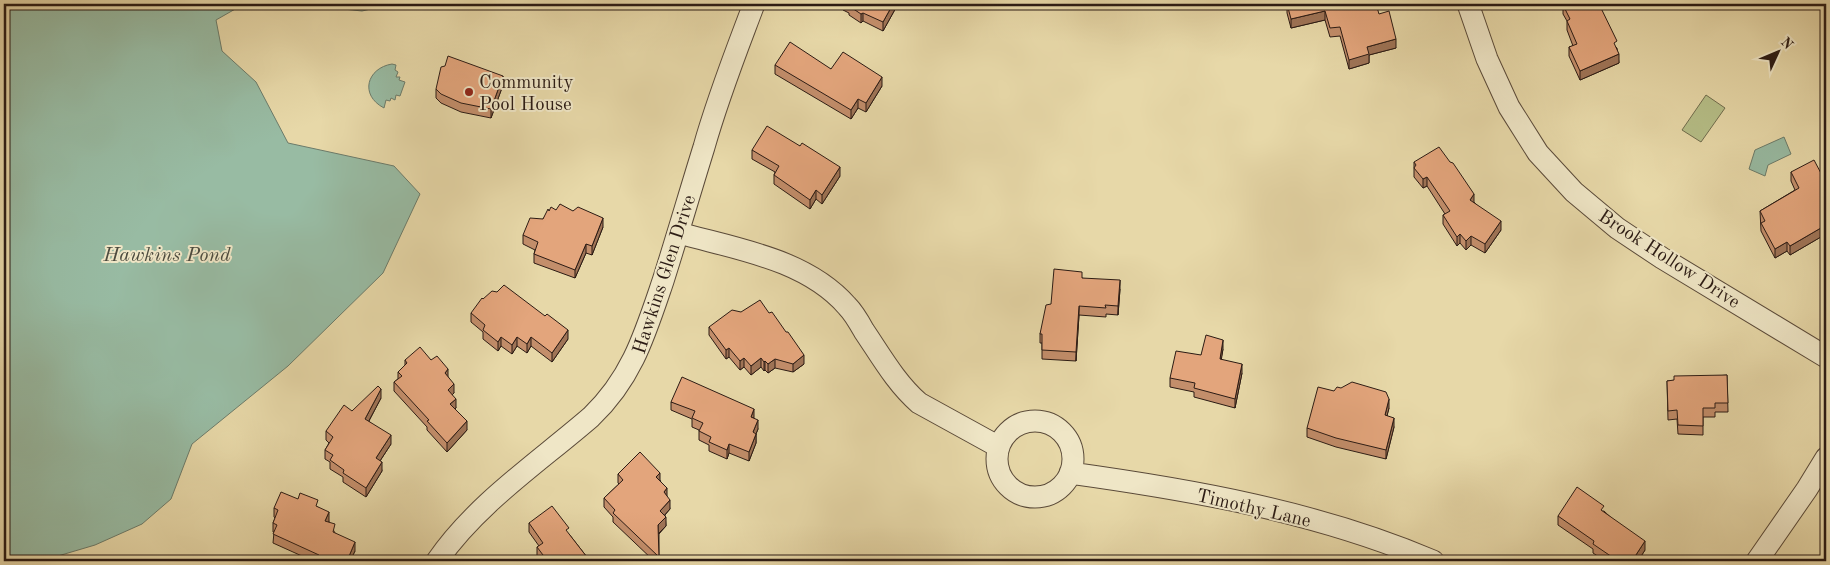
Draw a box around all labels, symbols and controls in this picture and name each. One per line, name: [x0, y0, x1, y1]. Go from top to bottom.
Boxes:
north arrow: [1752, 28, 1802, 78]
text: N: [1778, 35, 1796, 53]
place label: Community Pool House: [479, 74, 574, 115]
marker: Community Pool House: [463, 86, 475, 98]
street label: Hawkins Glen Drive: [631, 193, 700, 357]
street label: Brook Hollow Drive: [1595, 207, 1743, 313]
water label: Hawkins Pond: [102, 246, 231, 266]
street label: Timothy Lane: [1194, 487, 1312, 532]

